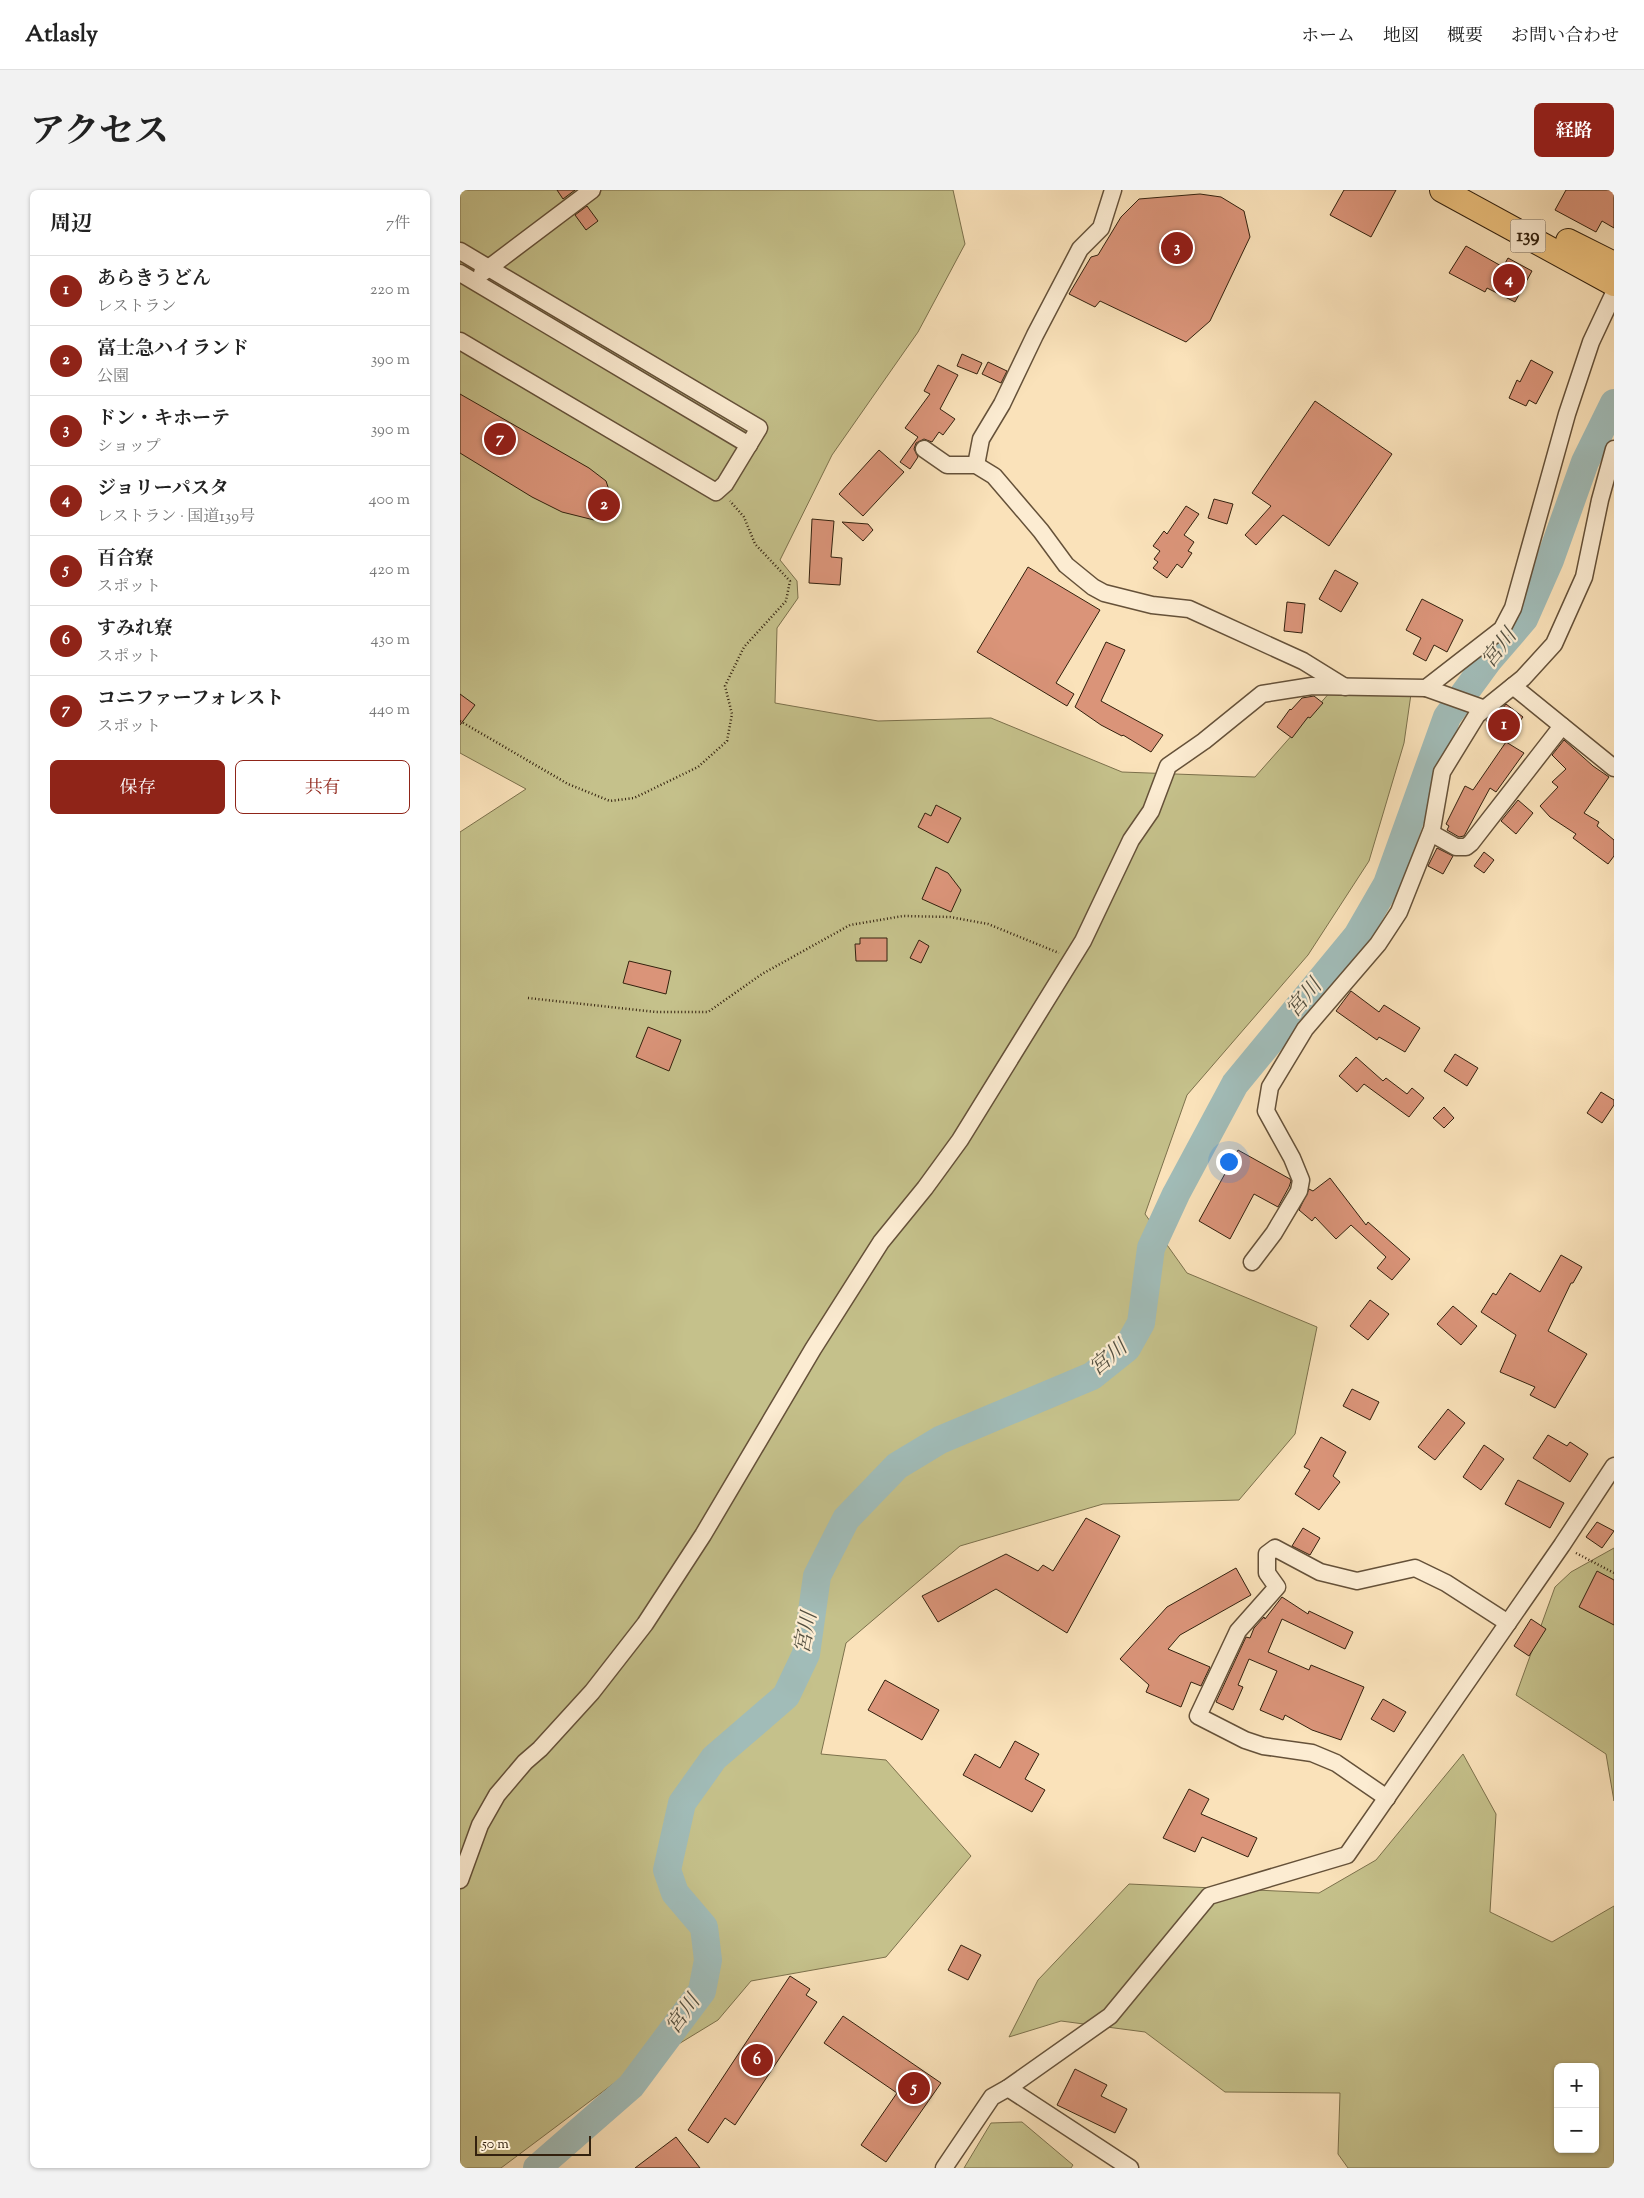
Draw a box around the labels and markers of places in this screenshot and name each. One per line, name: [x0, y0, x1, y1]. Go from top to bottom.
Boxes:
pin: 3: [1161, 229, 1193, 267]
pin: 4: [1493, 261, 1525, 299]
pin: 7: [484, 420, 516, 458]
pin: 2: [588, 486, 620, 524]
pin: 1: [1488, 706, 1520, 744]
pin: 6: [741, 2041, 773, 2079]
pin: 5: [898, 2069, 930, 2107]

